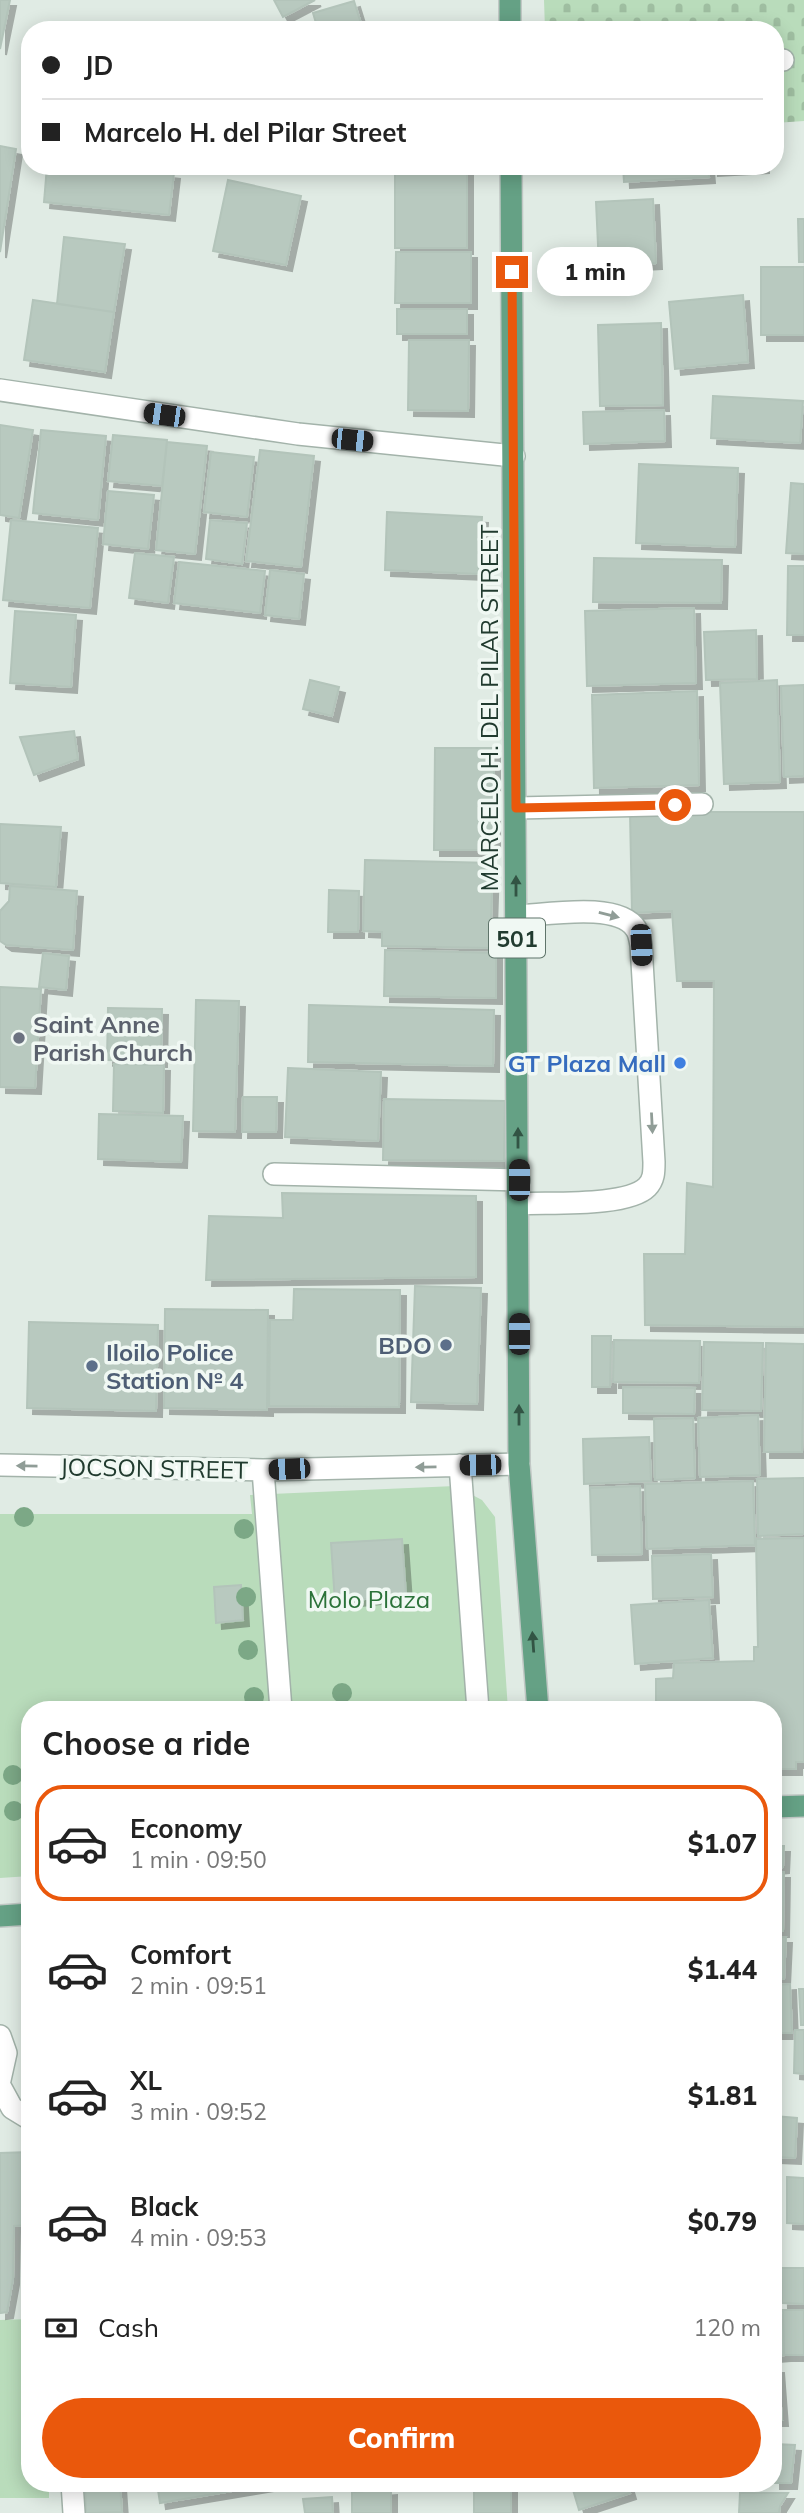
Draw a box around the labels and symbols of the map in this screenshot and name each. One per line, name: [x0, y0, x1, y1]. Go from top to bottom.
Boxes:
callout: 1 min: [536, 247, 652, 296]
route end: [496, 256, 528, 288]
car: [142, 402, 187, 428]
car: [331, 427, 374, 453]
street label: MARCELO H. DEL PILAR STREET: [474, 524, 504, 891]
route start: [659, 789, 691, 821]
one-way arrow: [510, 875, 522, 897]
one-way arrow: [598, 910, 620, 921]
road number: 501: [489, 918, 545, 958]
car: [630, 923, 653, 967]
place label: Saint Anne Parish Church: [33, 1009, 193, 1067]
marker: Saint Anne Parish Church: [11, 1030, 27, 1046]
place label: GT Plaza Mall: [508, 1048, 666, 1078]
marker: GT Plaza Mall: [672, 1055, 688, 1071]
one-way arrow: [647, 1113, 658, 1135]
one-way arrow: [512, 1127, 524, 1149]
car: [509, 1159, 530, 1201]
car: [509, 1313, 530, 1355]
place label: BDO: [378, 1330, 432, 1360]
place label: Iloilo Police Station № 4: [106, 1337, 244, 1395]
marker: BDO: [438, 1337, 454, 1353]
marker: Iloilo Police Station № 4: [84, 1358, 100, 1374]
one-way arrow: [513, 1403, 525, 1425]
street label: JOCSON STREET: [60, 1451, 249, 1485]
car: [459, 1454, 502, 1476]
car: [268, 1458, 311, 1480]
one-way arrow: [16, 1460, 38, 1471]
one-way arrow: [415, 1461, 437, 1472]
park label: Molo Plaza: [308, 1584, 430, 1614]
one-way arrow: [527, 1630, 538, 1652]

